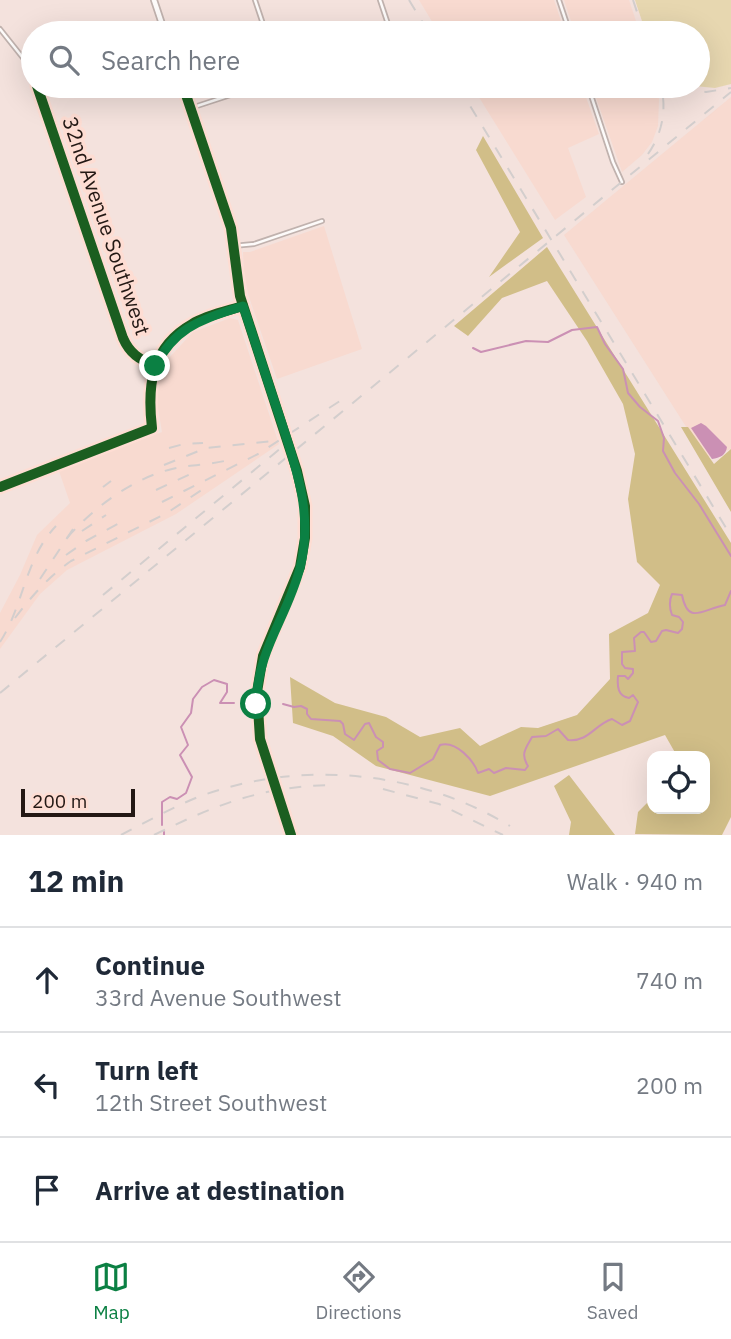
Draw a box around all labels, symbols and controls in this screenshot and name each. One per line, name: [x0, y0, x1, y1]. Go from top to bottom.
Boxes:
search box: [21, 21, 710, 98]
icon: search: [45, 41, 83, 79]
text: Search here: [101, 43, 240, 77]
street label: 32nd Avenue Southwest: [56, 113, 158, 339]
route end: [139, 350, 170, 381]
route start: [240, 688, 271, 719]
map controls: [647, 751, 710, 814]
button: locate: [647, 751, 710, 814]
scale bar: [21, 786, 135, 818]
text: 200 m: [32, 789, 87, 813]
text: 12 min: [28, 861, 124, 900]
text: Walk · 940 m: [567, 866, 703, 896]
text: Continue: [95, 948, 205, 982]
icon: ahead: [28, 961, 66, 999]
text: 740 m: [636, 965, 703, 995]
text: 33rd Avenue Southwest: [95, 982, 342, 1012]
text: Turn left: [95, 1053, 198, 1087]
icon: left: [28, 1066, 66, 1104]
text: 200 m: [636, 1070, 703, 1100]
text: 12th Street Southwest: [95, 1087, 327, 1117]
icon: arrive: [28, 1171, 66, 1209]
text: Arrive at destination: [95, 1173, 345, 1207]
tab: Map: [92, 1258, 130, 1324]
tab: Directions: [315, 1258, 402, 1324]
tab: Saved: [587, 1258, 639, 1324]

